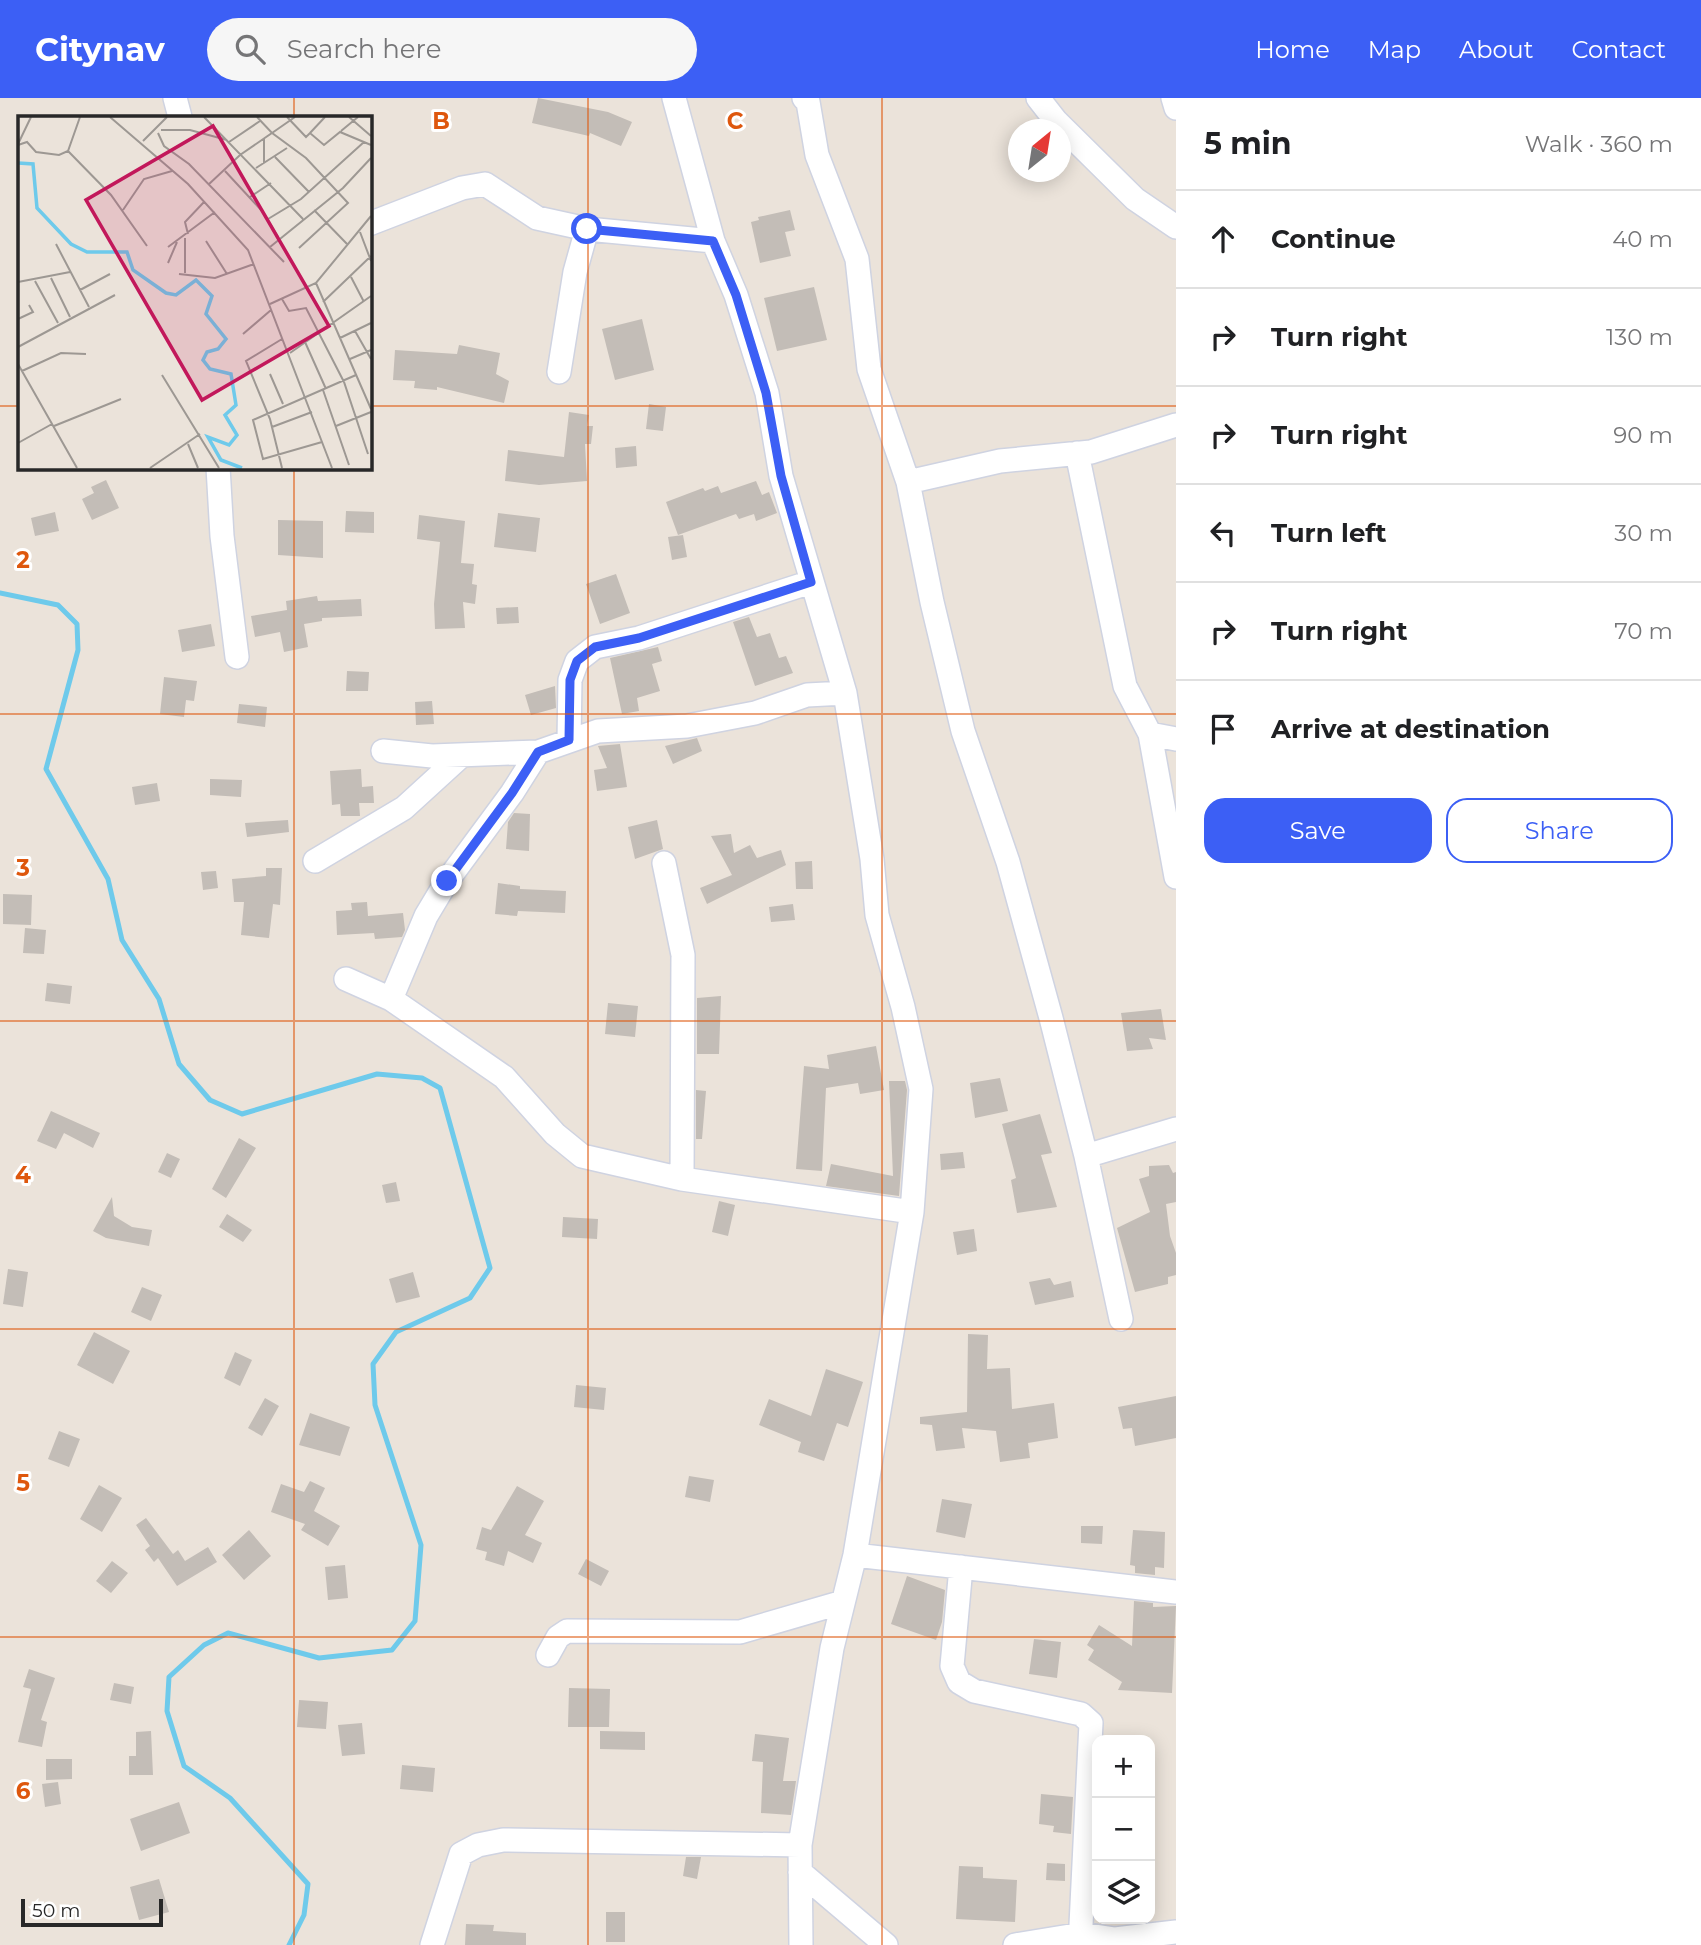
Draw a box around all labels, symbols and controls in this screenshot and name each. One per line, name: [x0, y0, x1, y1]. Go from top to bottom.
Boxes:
search box: [207, 18, 697, 81]
text: Citynav: [35, 29, 165, 69]
icon: search: [231, 30, 269, 68]
text: Search here: [287, 33, 441, 65]
text: Home: [1255, 35, 1330, 64]
text: Map: [1368, 35, 1421, 64]
text: About: [1459, 35, 1533, 64]
text: Contact: [1571, 35, 1666, 64]
text: B: [432, 107, 450, 135]
text: C: [727, 107, 744, 135]
inset map: [18, 116, 371, 469]
north arrow: [1008, 119, 1071, 182]
text: 5 min: [1204, 125, 1292, 162]
text: Walk · 360 m: [1525, 130, 1673, 158]
route start: [571, 213, 602, 244]
icon: ahead: [1204, 220, 1242, 258]
text: Continue: [1271, 223, 1396, 255]
text: 40 m: [1612, 225, 1673, 253]
icon: right: [1204, 318, 1242, 356]
text: Turn right: [1271, 321, 1407, 353]
text: 130 m: [1606, 323, 1673, 351]
icon: right: [1204, 416, 1242, 454]
text: Turn right: [1271, 419, 1407, 451]
text: 90 m: [1613, 421, 1673, 449]
icon: left: [1204, 514, 1242, 552]
text: Turn left: [1271, 517, 1387, 549]
text: 30 m: [1614, 519, 1673, 547]
text: 2: [16, 546, 30, 574]
icon: right: [1204, 612, 1242, 650]
text: Turn right: [1271, 615, 1407, 647]
text: 70 m: [1614, 617, 1673, 645]
icon: arrive: [1204, 710, 1242, 748]
text: Arrive at destination: [1271, 713, 1550, 745]
button: Save: [1204, 798, 1432, 863]
button: Share: [1446, 798, 1673, 863]
text: 3: [15, 854, 30, 882]
route end: [431, 865, 462, 896]
text: 4: [15, 1161, 31, 1189]
text: 5: [16, 1469, 30, 1497]
map controls: [1092, 1735, 1155, 1924]
button: +: [1092, 1735, 1155, 1798]
text: 6: [16, 1777, 31, 1805]
button: −: [1092, 1798, 1155, 1861]
button: layers: [1092, 1861, 1155, 1924]
scale bar: [21, 1896, 163, 1928]
text: 50 m: [32, 1899, 80, 1922]

